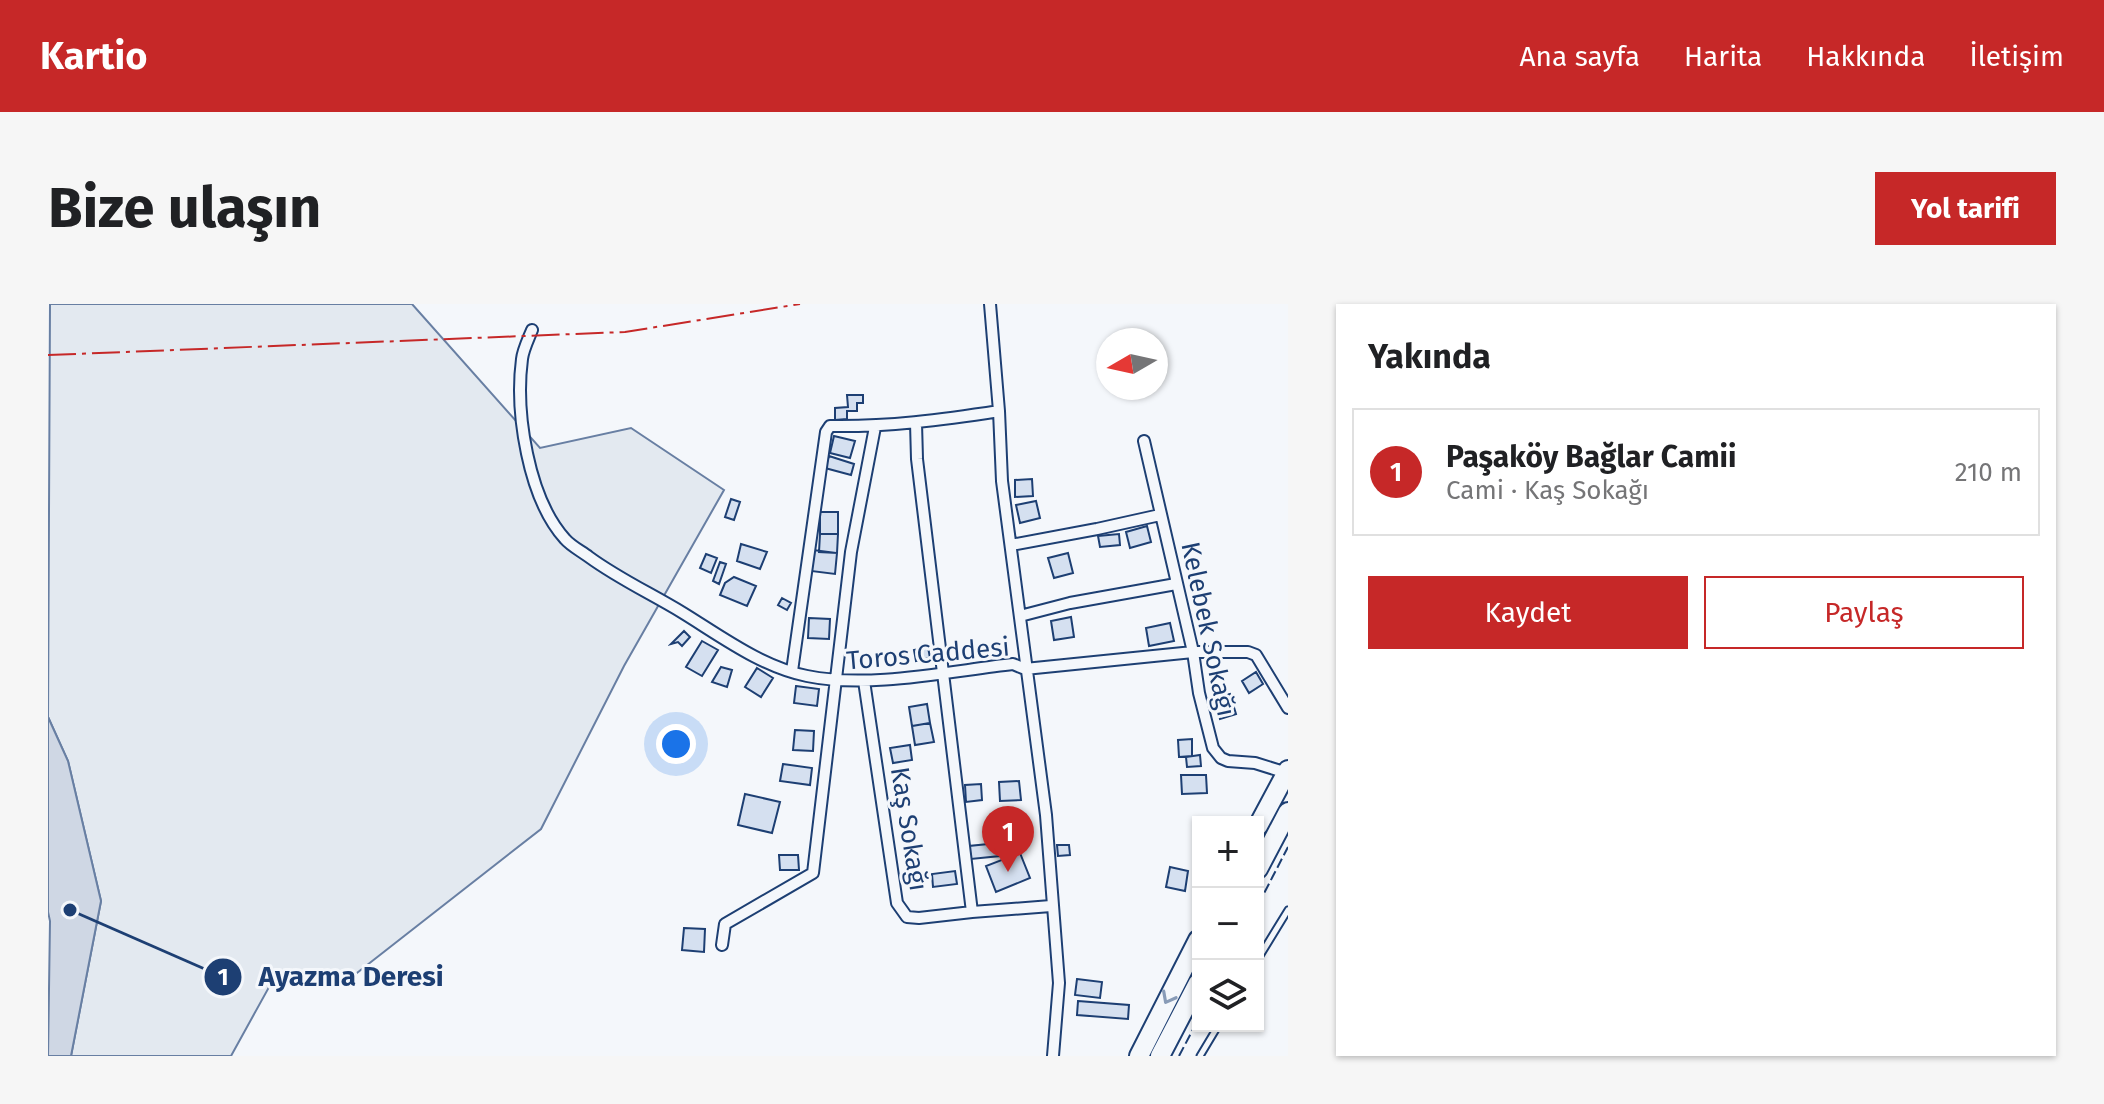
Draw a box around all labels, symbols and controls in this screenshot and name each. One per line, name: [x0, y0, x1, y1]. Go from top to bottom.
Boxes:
text: Kartio: [40, 33, 147, 79]
text: Ana sayfa: [1520, 40, 1640, 73]
text: Harita: [1684, 40, 1762, 73]
text: Hakkında: [1806, 40, 1925, 73]
text: İletişim: [1969, 40, 2064, 73]
button: Yol tarifi: [1875, 172, 2056, 245]
text: Bize ulaşın: [48, 175, 321, 242]
north arrow: [1096, 328, 1168, 400]
text: Yakında: [1368, 336, 1491, 377]
text: Paşaköy Bağlar Camii: [1446, 439, 1737, 475]
text: 1: [1390, 457, 1402, 488]
text: 210 m: [1955, 457, 2022, 488]
text: Cami · Kaş Sokağı: [1446, 475, 1649, 506]
street label: Kelebek Sokağı: [1174, 539, 1242, 719]
button: Kaydet: [1368, 576, 1688, 649]
button: Paylaş: [1704, 576, 2024, 649]
street label: Toros Caddesi: [845, 631, 1011, 677]
your location: [656, 724, 696, 764]
street label: Kaş Sokağı: [884, 765, 934, 893]
pin: 1: [982, 806, 1034, 872]
map controls: [1192, 816, 1264, 1032]
button: +: [1192, 816, 1264, 888]
button: −: [1192, 888, 1264, 960]
callout: Ayazma Deresi: [203, 951, 460, 1003]
text: Ayazma Deresi: [257, 960, 444, 993]
button: layers: [1192, 960, 1264, 1032]
text: 1: [217, 963, 229, 991]
one-way arrow: [1162, 989, 1177, 1004]

